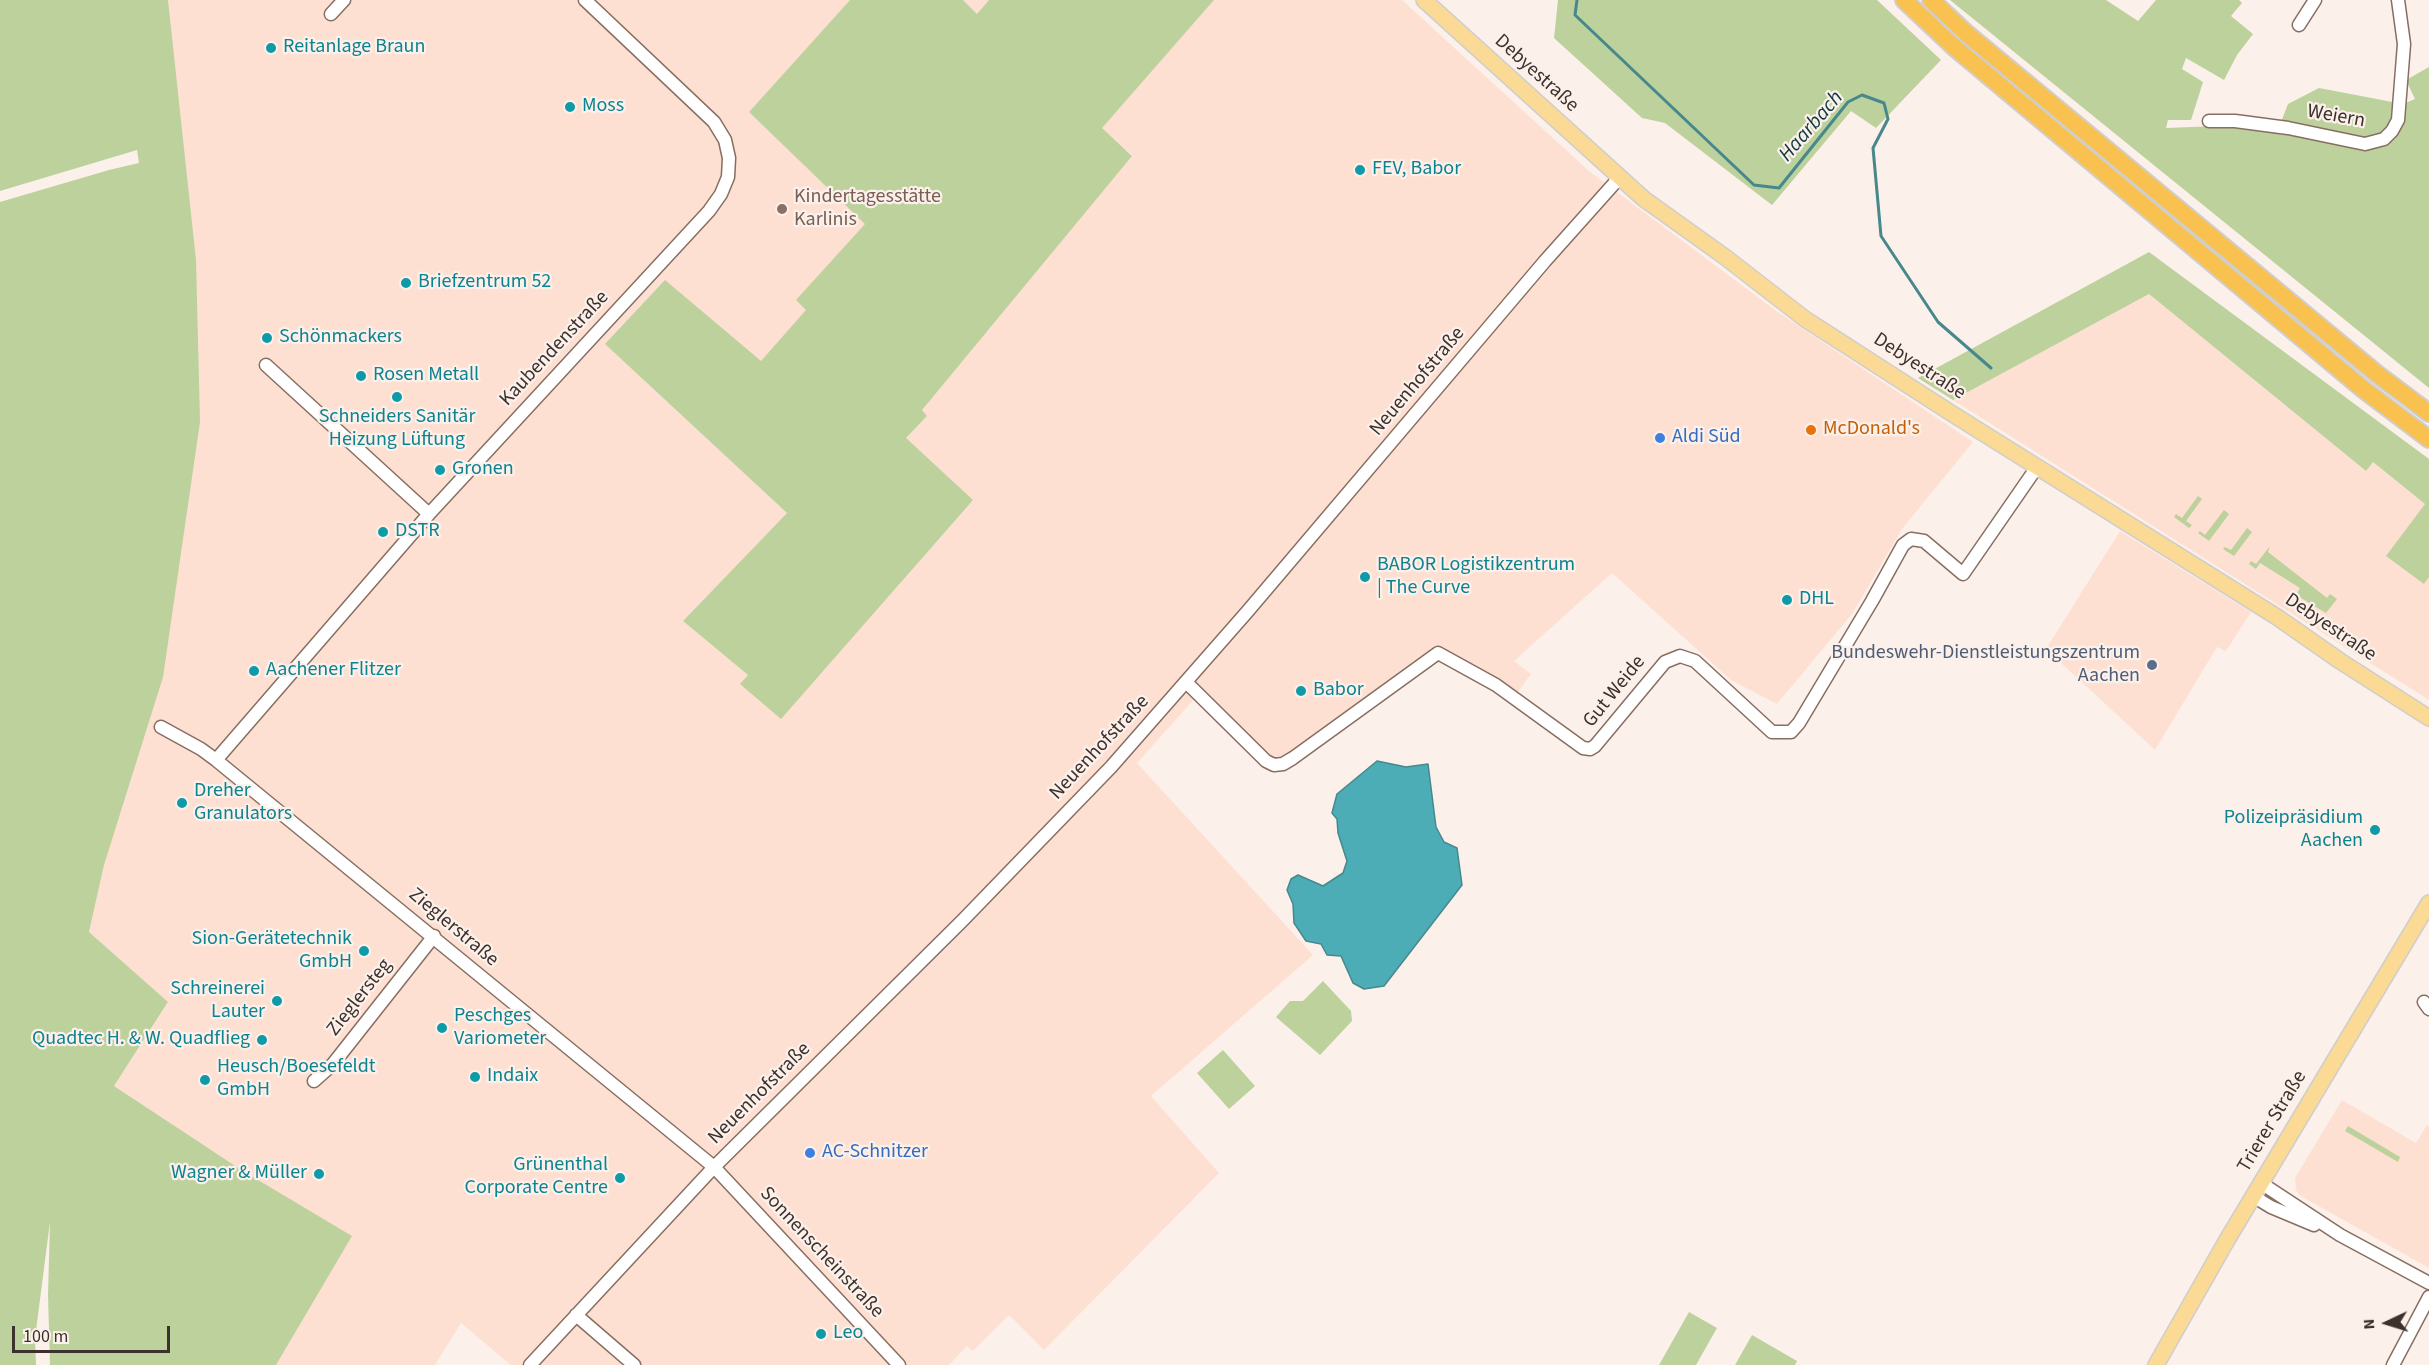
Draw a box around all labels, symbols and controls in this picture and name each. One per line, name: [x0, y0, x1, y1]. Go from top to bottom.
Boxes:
street label: Debyestraße: [1489, 30, 1583, 118]
place label: Reitanlage Braun: [283, 36, 425, 60]
marker: Reitanlage Braun: [264, 41, 278, 55]
water label: Haarbach: [1774, 87, 1850, 167]
place label: Moss: [582, 95, 624, 119]
marker: Moss: [563, 100, 577, 114]
street label: Weiern: [2305, 100, 2367, 134]
place label: FEV, Babor: [1372, 158, 1461, 182]
marker: FEV, Babor: [1353, 163, 1367, 177]
place label: Kindertagesstätte Karlinis: [794, 186, 941, 233]
marker: Kindertagesstätte Karlinis: [775, 202, 789, 216]
place label: Briefzentrum 52: [418, 271, 551, 295]
marker: Briefzentrum 52: [399, 276, 413, 290]
street label: Kaubendenstraße: [495, 286, 615, 412]
street label: Neuenhofstraße: [1365, 323, 1471, 441]
place label: Schönmackers: [279, 326, 402, 350]
street label: Debyestraße: [1868, 328, 1970, 406]
marker: Schönmackers: [260, 331, 274, 345]
place label: Rosen Metall: [373, 364, 479, 388]
marker: Rosen Metall: [354, 369, 368, 383]
marker: Schneiders Sanitär Heizung Lüftung: [390, 390, 404, 404]
place label: Schneiders Sanitär Heizung Lüftung: [319, 406, 475, 453]
place label: McDonald's: [1823, 418, 1920, 442]
marker: McDonald's: [1804, 423, 1818, 437]
place label: Aldi Süd: [1672, 426, 1741, 450]
marker: Aldi Süd: [1653, 431, 1667, 445]
place label: Gronen: [452, 458, 514, 482]
marker: Gronen: [433, 463, 447, 477]
place label: DSTR: [395, 520, 440, 544]
marker: DSTR: [376, 525, 390, 539]
place label: BABOR Logistikzentrum | The Curve: [1377, 554, 1575, 601]
marker: BABOR Logistikzentrum | The Curve: [1358, 570, 1372, 584]
place label: DHL: [1799, 588, 1834, 612]
street label: Debyestraße: [2280, 589, 2380, 667]
marker: DHL: [1780, 593, 1794, 607]
place label: Bundeswehr-Dienstleistungszentrum Aachen: [1831, 642, 2140, 689]
street label: Gut Weide: [1579, 651, 1651, 733]
marker: Bundeswehr-Dienstleistungszentrum Aachen: [2145, 658, 2159, 672]
place label: Aachener Flitzer: [266, 659, 401, 683]
marker: Aachener Flitzer: [247, 664, 261, 678]
place label: Babor: [1313, 679, 1364, 703]
marker: Babor: [1294, 684, 1308, 698]
street label: Neuenhofstraße: [1045, 691, 1155, 805]
place label: Dreher Granulators: [194, 780, 292, 827]
marker: Dreher Granulators: [175, 796, 189, 810]
place label: Polizeipräsidium Aachen: [2224, 807, 2363, 854]
marker: Polizeipräsidium Aachen: [2368, 823, 2382, 837]
street label: Zieglerstraße: [403, 883, 503, 973]
place label: Sion-Gerätetechnik GmbH: [191, 928, 352, 975]
marker: Sion-Gerätetechnik GmbH: [357, 944, 371, 958]
street label: Zieglersteg: [322, 955, 398, 1041]
place label: Schreinerei Lauter: [170, 978, 265, 1025]
marker: Schreinerei Lauter: [270, 994, 284, 1008]
place label: Peschges Variometer: [454, 1005, 546, 1052]
marker: Peschges Variometer: [435, 1021, 449, 1035]
place label: Quadtec H. & W. Quadflieg: [32, 1028, 250, 1052]
marker: Quadtec H. & W. Quadflieg: [255, 1033, 269, 1047]
street label: Neuenhofstraße: [704, 1038, 816, 1150]
place label: Heusch/Boesefeldt GmbH: [217, 1056, 376, 1103]
place label: Indaix: [487, 1065, 538, 1089]
street label: Trierer Straße: [2233, 1067, 2313, 1177]
marker: Indaix: [468, 1070, 482, 1084]
marker: Heusch/Boesefeldt GmbH: [198, 1073, 212, 1087]
place label: AC-Schnitzer: [822, 1141, 928, 1165]
marker: AC-Schnitzer: [803, 1146, 817, 1160]
place label: Grünenthal Corporate Centre: [464, 1154, 608, 1201]
place label: Wagner & Müller: [171, 1162, 307, 1186]
marker: Wagner & Müller: [312, 1167, 326, 1181]
marker: Grünenthal Corporate Centre: [613, 1171, 627, 1185]
street label: Sonnenscheinstraße: [754, 1182, 888, 1324]
north arrow: [2357, 1293, 2417, 1353]
scale bar: [15, 1314, 172, 1352]
text: N: [2358, 1318, 2380, 1330]
place label: Leo: [833, 1322, 863, 1346]
text: 100 m: [23, 1324, 68, 1349]
marker: Leo: [814, 1327, 828, 1341]

